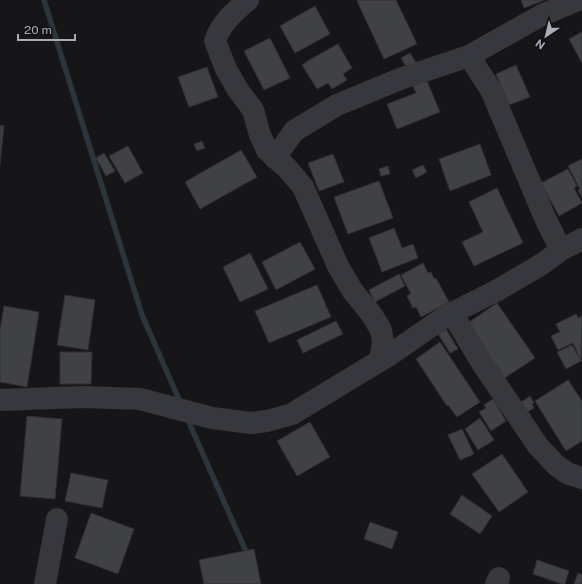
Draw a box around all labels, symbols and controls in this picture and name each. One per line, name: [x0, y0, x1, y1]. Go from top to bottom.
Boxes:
scale bar: [18, 16, 75, 42]
north arrow: [526, 16, 566, 56]
text: 20 m: [24, 23, 52, 37]
text: N: [533, 37, 547, 52]

